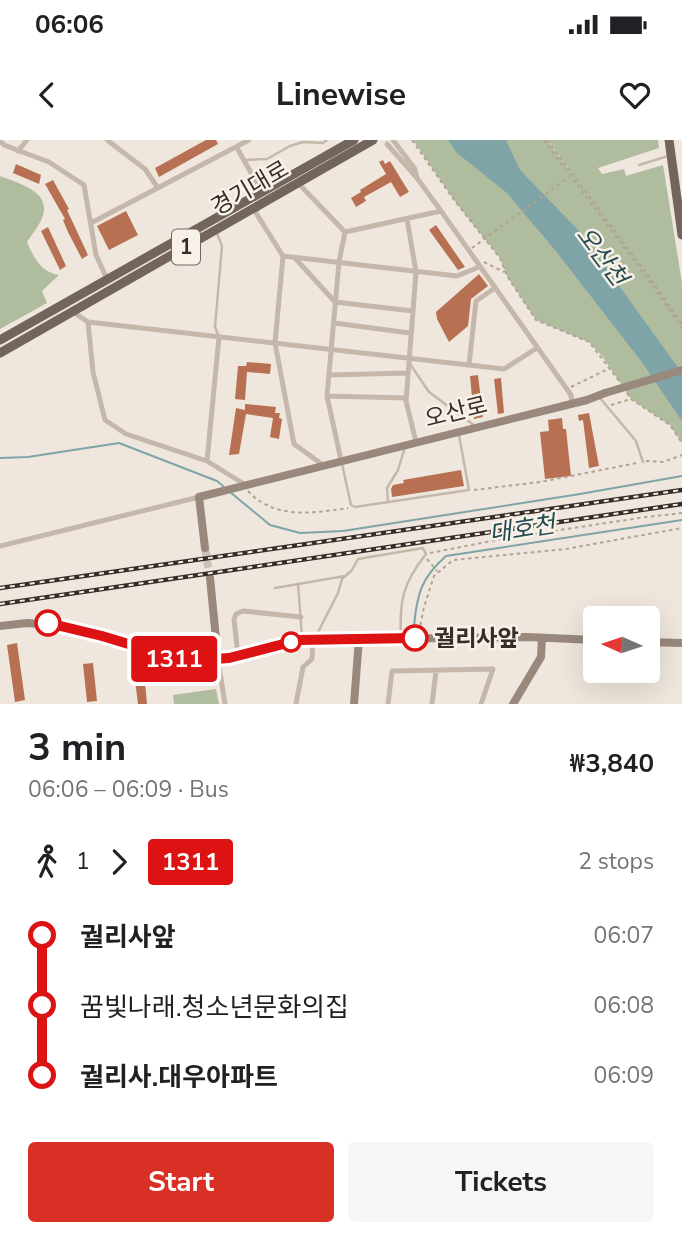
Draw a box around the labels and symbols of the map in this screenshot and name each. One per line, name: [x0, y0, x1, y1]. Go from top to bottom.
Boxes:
street label: 경기대로: [206, 153, 294, 223]
water label: 오산천: [569, 220, 636, 294]
road number: 1: [172, 230, 200, 264]
street label: 오산로: [421, 389, 491, 435]
water label: 대호천: [487, 508, 560, 550]
north arrow: [583, 606, 660, 682]
unlabelled marker: [35, 610, 61, 636]
place label: 궐리사앞: [434, 623, 519, 654]
marker: 궐리사앞: [402, 625, 428, 651]
unlabelled marker: [281, 632, 301, 652]
line badge: 1311: [125, 636, 223, 682]

